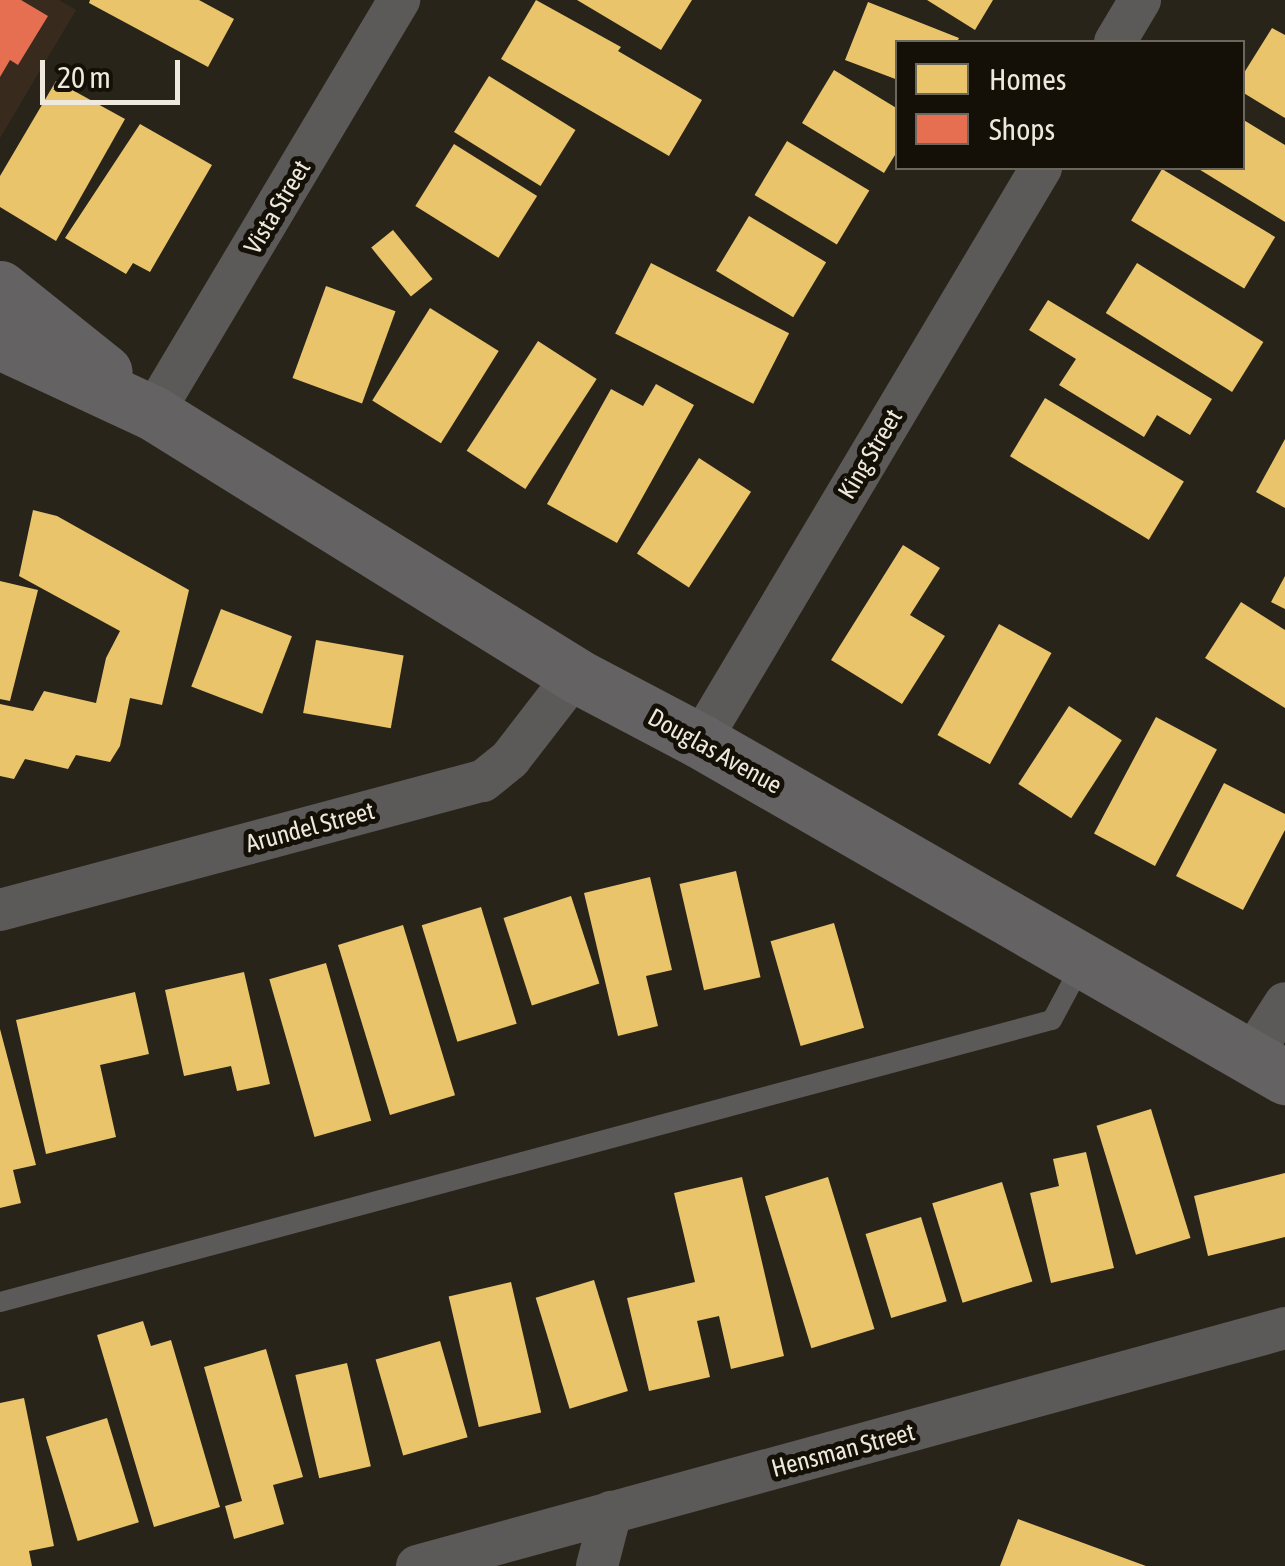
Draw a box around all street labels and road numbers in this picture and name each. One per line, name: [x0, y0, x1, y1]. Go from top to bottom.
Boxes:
street label: Vista Street: [237, 155, 317, 259]
street label: King Street: [832, 404, 908, 504]
street label: Douglas Avenue: [643, 702, 787, 800]
street label: Arundel Street: [242, 795, 378, 859]
street label: Hensman Street: [768, 1417, 918, 1483]

